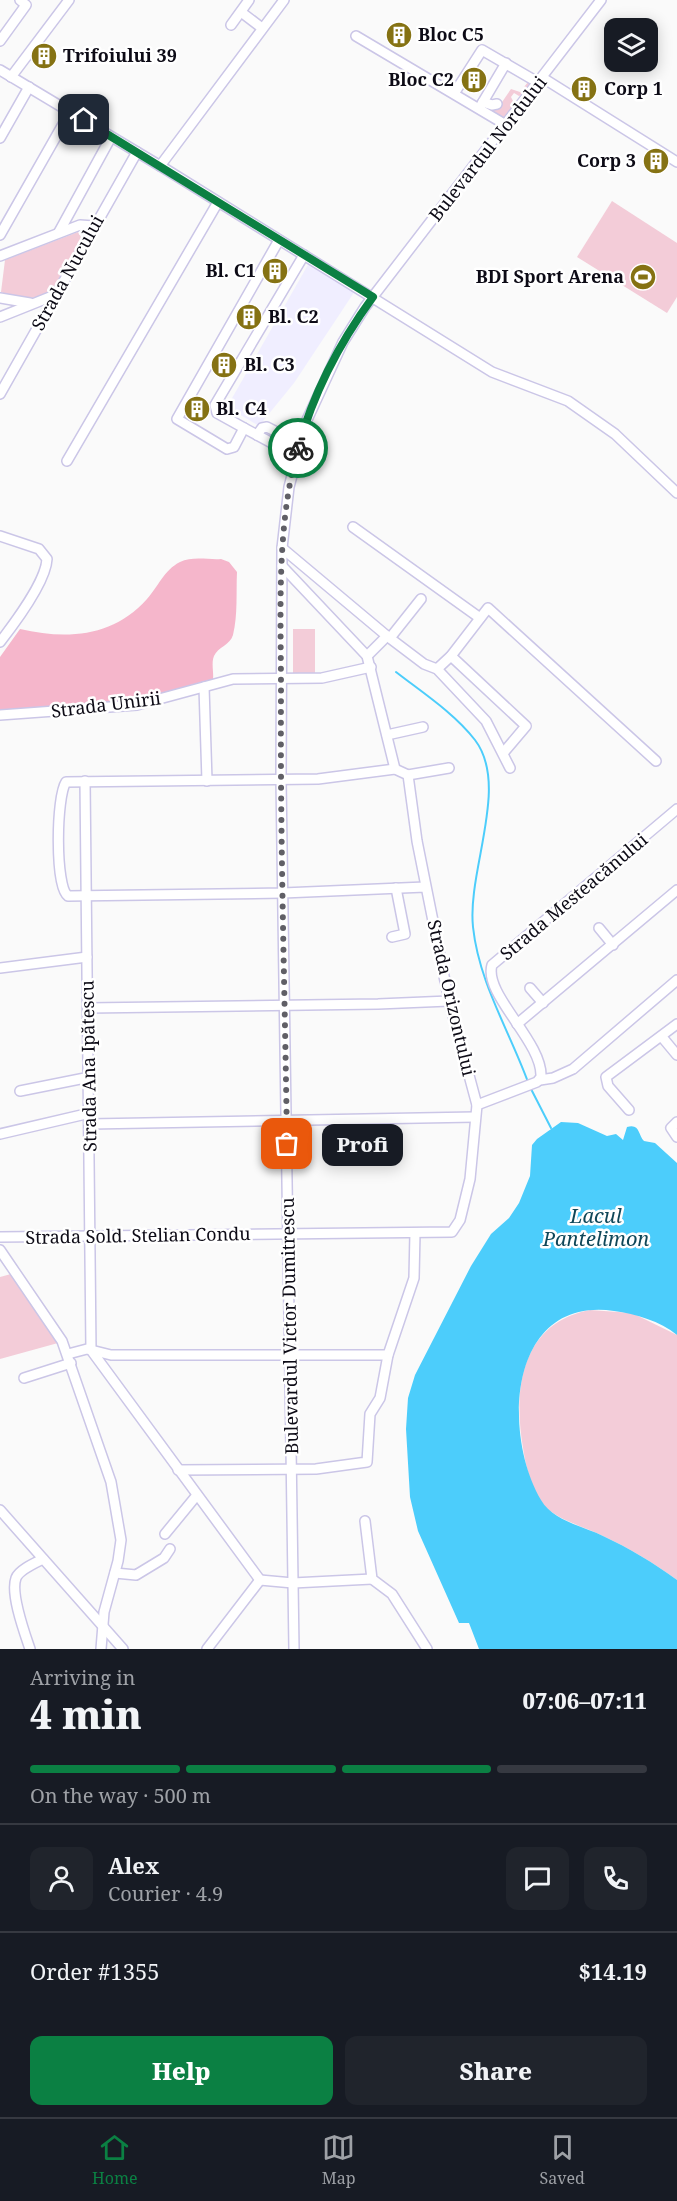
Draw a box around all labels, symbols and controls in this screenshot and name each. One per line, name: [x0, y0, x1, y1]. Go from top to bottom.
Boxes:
map controls: [604, 18, 658, 72]
button: layers: [604, 18, 658, 72]
building icon: Bloc C5: [384, 20, 414, 50]
place label: Bloc C5: [418, 22, 484, 46]
building icon: Trifoiului 39: [29, 41, 59, 71]
place label: Trifoiului 39: [63, 43, 177, 67]
building icon: Bloc C2: [459, 65, 489, 95]
place label: Bloc C2: [388, 67, 454, 91]
street label: Bulevardul Nordului: [423, 71, 552, 226]
building icon: Corp 1: [569, 74, 599, 104]
place label: Corp 1: [604, 76, 663, 100]
pin: [58, 94, 109, 145]
icon: home: [67, 103, 100, 136]
building icon: Corp 3: [641, 146, 671, 176]
place label: Corp 3: [577, 148, 636, 172]
street label: Strada Nucului: [25, 210, 109, 335]
building icon: Bl. C1: [260, 256, 290, 286]
place label: Bl. C1: [205, 258, 256, 282]
sports icon: BDI Sport Arena: [628, 262, 658, 292]
place label: BDI Sport Arena: [476, 264, 624, 288]
building icon: Bl. C2: [234, 302, 264, 332]
place label: Bl. C2: [268, 304, 319, 328]
building icon: Bl. C3: [209, 350, 239, 380]
place label: Bl. C3: [244, 352, 295, 376]
building icon: Bl. C4: [182, 394, 212, 424]
place label: Bl. C4: [216, 396, 267, 420]
courier: [268, 418, 328, 478]
icon: bike: [282, 432, 315, 465]
street label: Strada Unirii: [50, 685, 162, 723]
street label: Strada Mesteacănului: [494, 827, 652, 965]
street label: Strada Orizontului: [422, 917, 482, 1078]
street label: Strada Ana Ipătescu: [74, 979, 101, 1152]
pin: [261, 1118, 312, 1169]
callout: Profi: [323, 1123, 404, 1165]
icon: bag: [270, 1127, 303, 1160]
text: Profi: [337, 1131, 388, 1158]
street label: Bulevardul Victor Dumitrescu: [275, 1197, 303, 1455]
water label: Lacul Pantelimon: [542, 1202, 649, 1252]
street label: Strada Sold. Stelian Condu: [25, 1221, 251, 1249]
text: Arriving in: [30, 1664, 135, 1691]
text: 07:06–07:11: [523, 1685, 647, 1715]
text: 4 min: [30, 1687, 142, 1740]
text: On the way · 500 m: [30, 1782, 211, 1809]
button: person: [30, 1847, 93, 1910]
button: chat: [506, 1847, 569, 1910]
button: phone: [584, 1847, 647, 1910]
text: Alex: [108, 1850, 159, 1880]
text: Courier · 4.9: [108, 1880, 223, 1907]
text: Order #1355: [30, 1956, 160, 1986]
text: $14.19: [578, 1956, 647, 1986]
button: Help: [30, 2036, 333, 2105]
button: Share: [345, 2036, 647, 2105]
tab: Home: [92, 2131, 138, 2189]
tab: Map: [322, 2131, 356, 2189]
tab: Saved: [540, 2131, 585, 2189]

